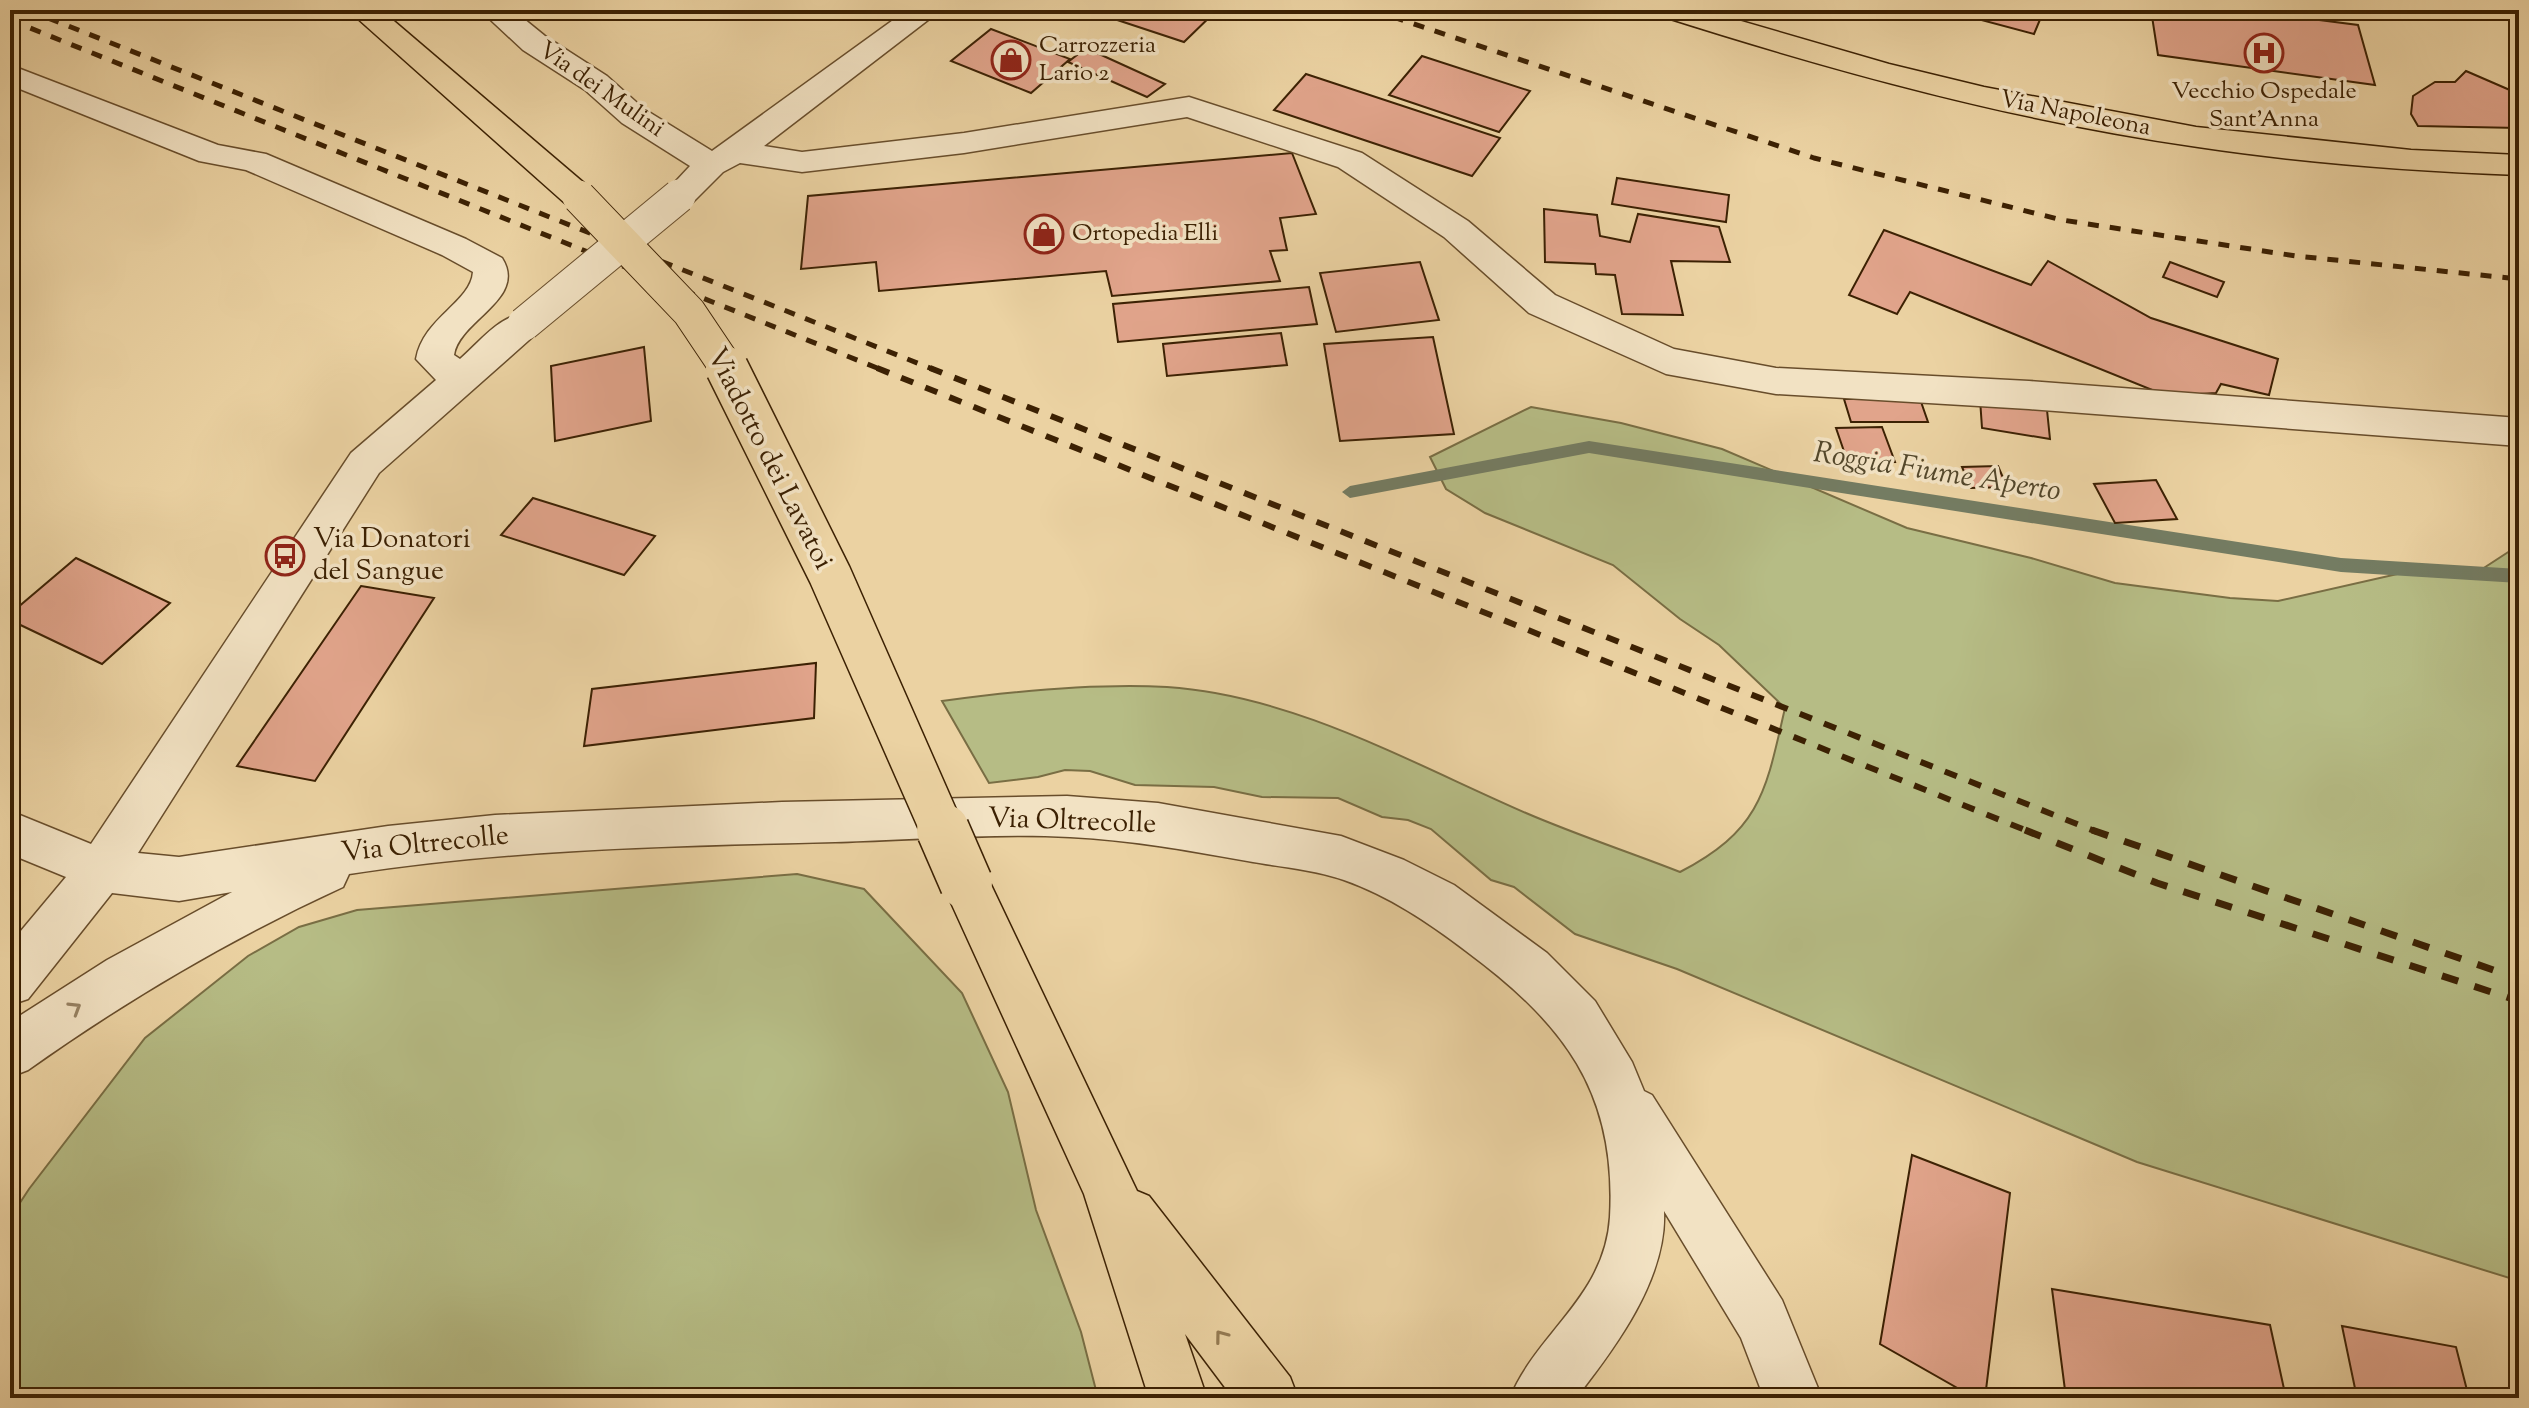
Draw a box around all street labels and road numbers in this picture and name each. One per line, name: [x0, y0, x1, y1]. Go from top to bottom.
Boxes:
street label: Via dei Mulini: [531, 34, 671, 146]
street label: Via Napoleona: [1997, 83, 2153, 145]
street label: Viadotto dei Lavatoi: [696, 341, 842, 577]
street label: Via Oltrecolle: [987, 799, 1157, 845]
street label: Via Oltrecolle: [339, 816, 511, 874]

